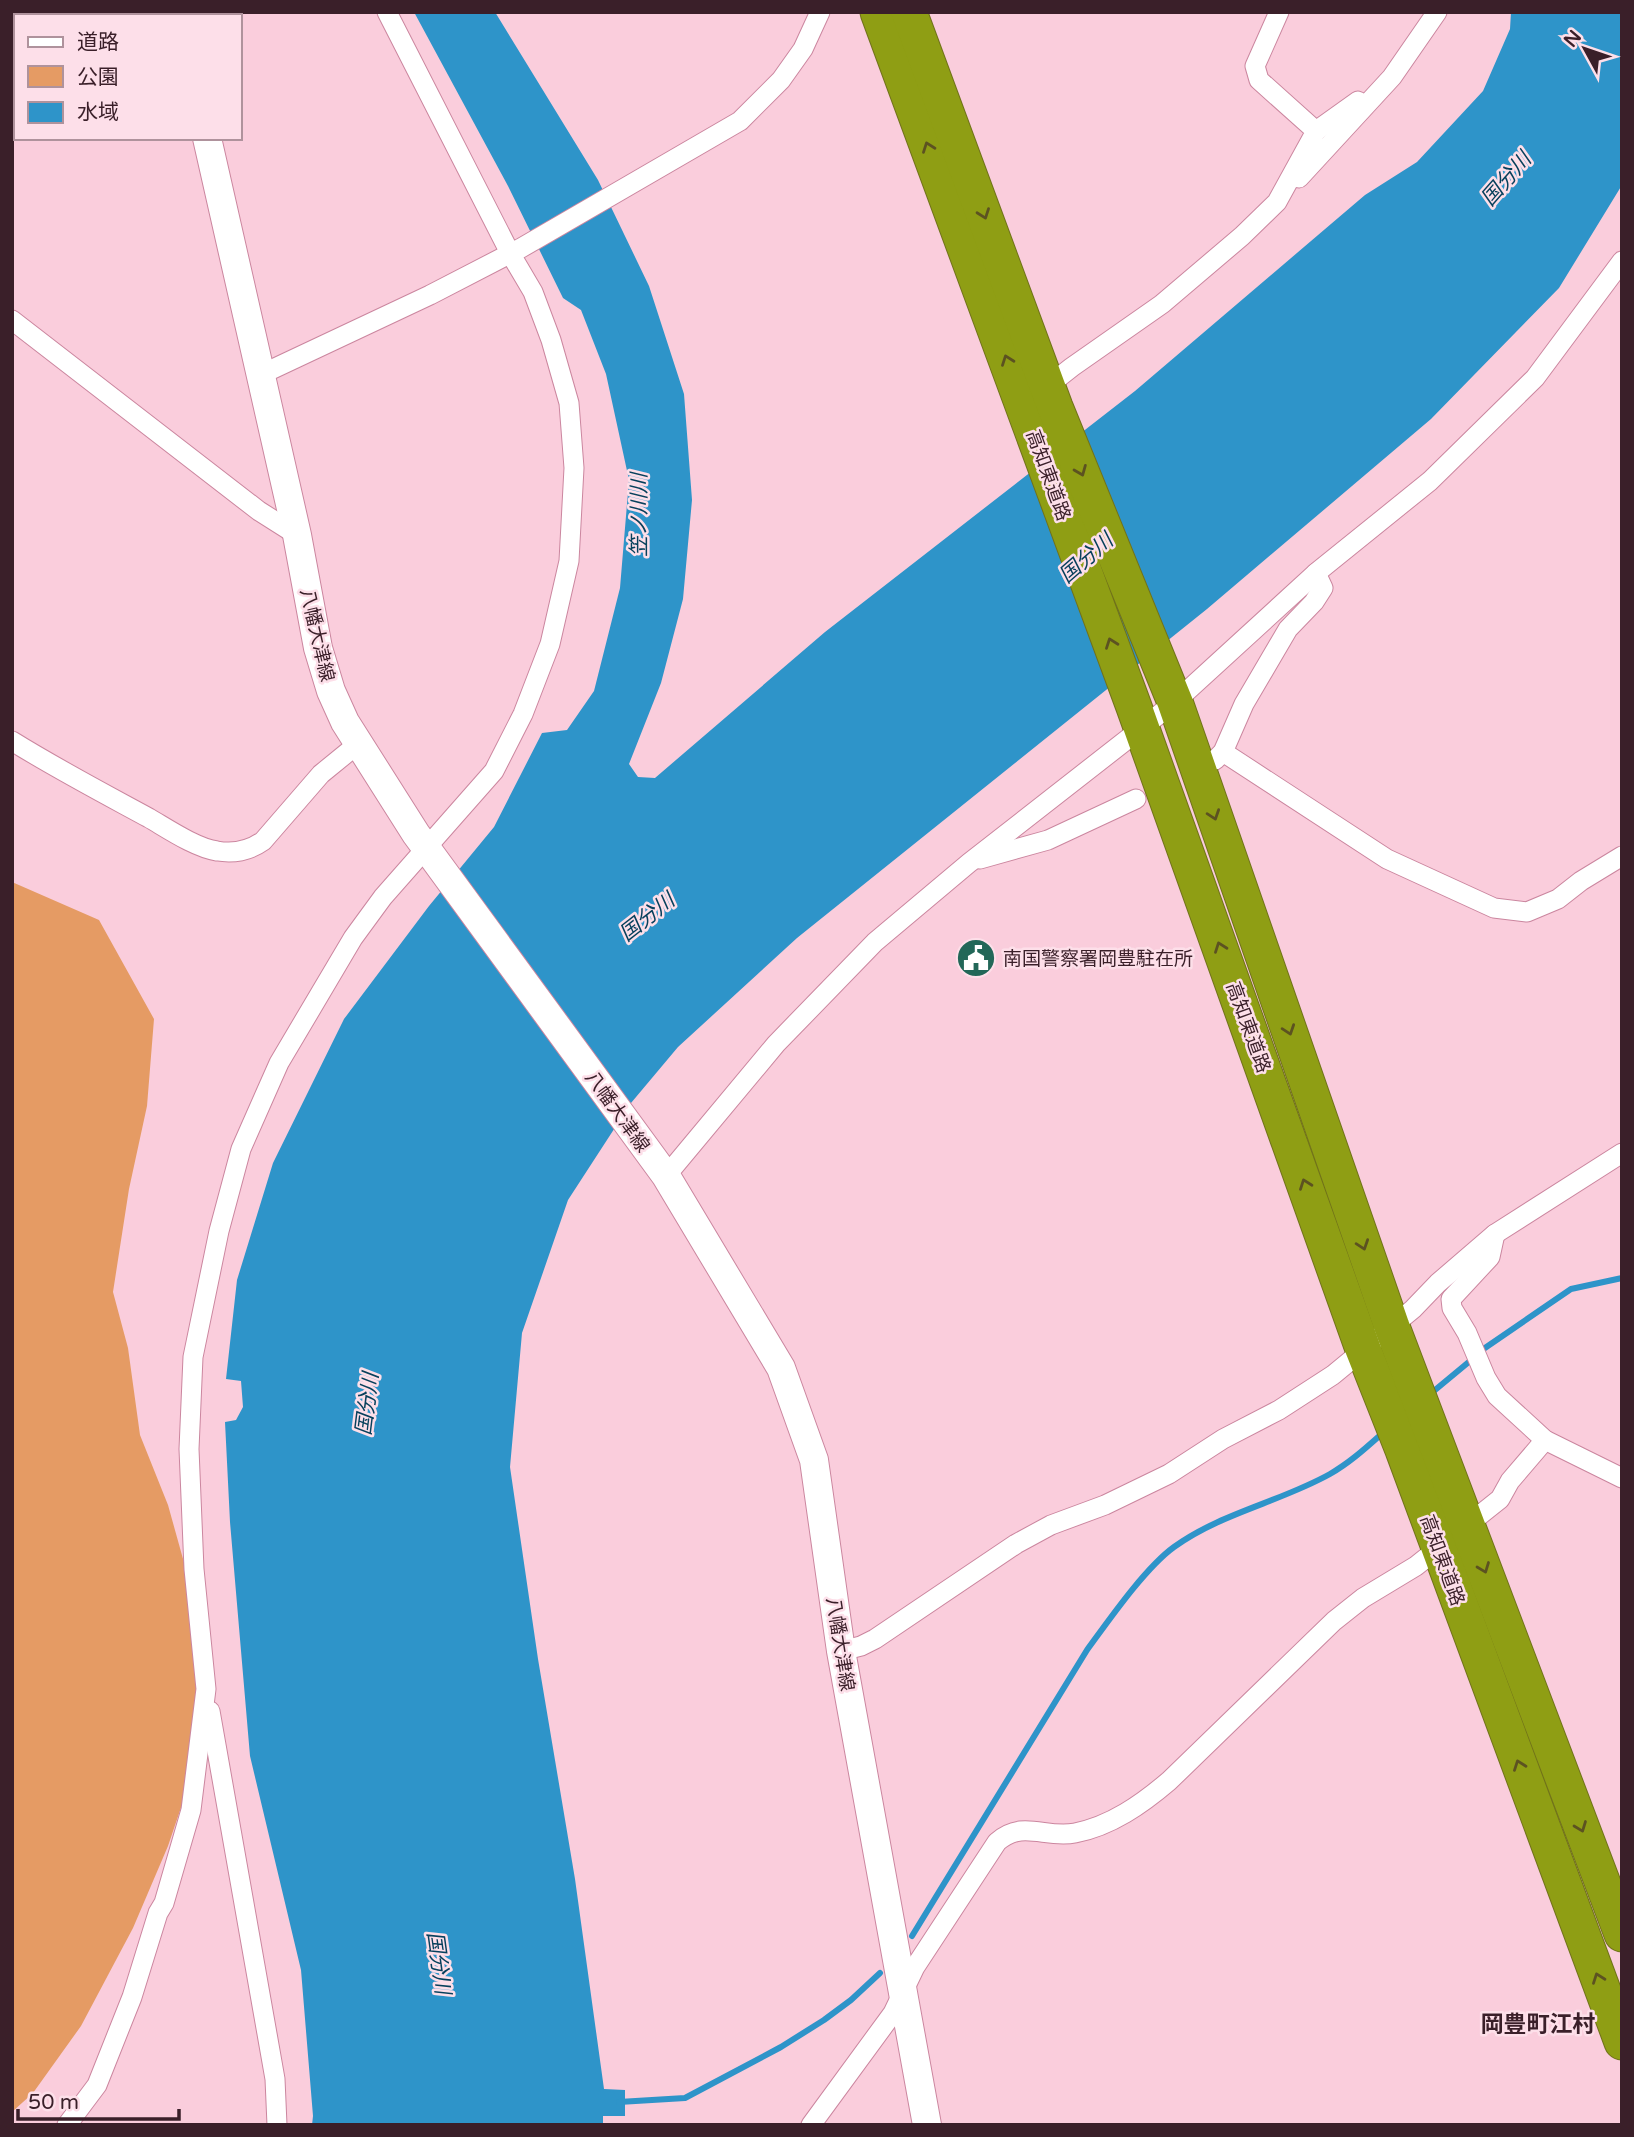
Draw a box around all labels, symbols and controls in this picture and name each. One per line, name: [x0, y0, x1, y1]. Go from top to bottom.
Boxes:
legend: [14, 14, 242, 140]
north arrow: [1550, 14, 1620, 84]
text: N: [1559, 26, 1586, 52]
text: 道路: [77, 30, 119, 55]
text: 公園: [77, 65, 119, 90]
text: 水域: [77, 100, 119, 125]
one-way arrow: [922, 141, 936, 153]
water label: 国分川: [1476, 146, 1538, 211]
one-way arrow: [976, 208, 990, 220]
one-way arrow: [1001, 355, 1015, 367]
street label: 高知東道路: [1021, 427, 1075, 524]
one-way arrow: [1072, 464, 1086, 476]
water label: 笠ノ川川: [627, 471, 652, 557]
water label: 国分川: [1054, 527, 1120, 588]
street label: 八幡大津線: [296, 586, 338, 684]
one-way arrow: [1105, 637, 1119, 649]
one-way arrow: [1206, 808, 1220, 820]
water label: 国分川: [615, 887, 681, 947]
public building icon: 南国警察署岡豊駐在所: [955, 937, 997, 979]
one-way arrow: [1214, 941, 1228, 954]
place label: 南国警察署岡豊駐在所: [1003, 948, 1193, 970]
street label: 高知東道路: [1221, 979, 1275, 1076]
one-way arrow: [1281, 1023, 1295, 1035]
street label: 八幡大津線: [580, 1067, 654, 1156]
one-way arrow: [1299, 1179, 1313, 1191]
one-way arrow: [1355, 1238, 1369, 1250]
water label: 国分川: [351, 1369, 384, 1437]
street label: 高知東道路: [1415, 1512, 1469, 1609]
one-way arrow: [1476, 1561, 1490, 1574]
street label: 八幡大津線: [822, 1596, 858, 1693]
one-way arrow: [1513, 1759, 1527, 1771]
one-way arrow: [1573, 1820, 1587, 1832]
water label: 国分川: [422, 1930, 456, 1998]
one-way arrow: [1592, 1972, 1606, 1984]
district label: 岡豊町江村: [1481, 2011, 1596, 2039]
scale bar: [18, 2078, 178, 2122]
text: 50 m: [28, 2090, 79, 2115]

